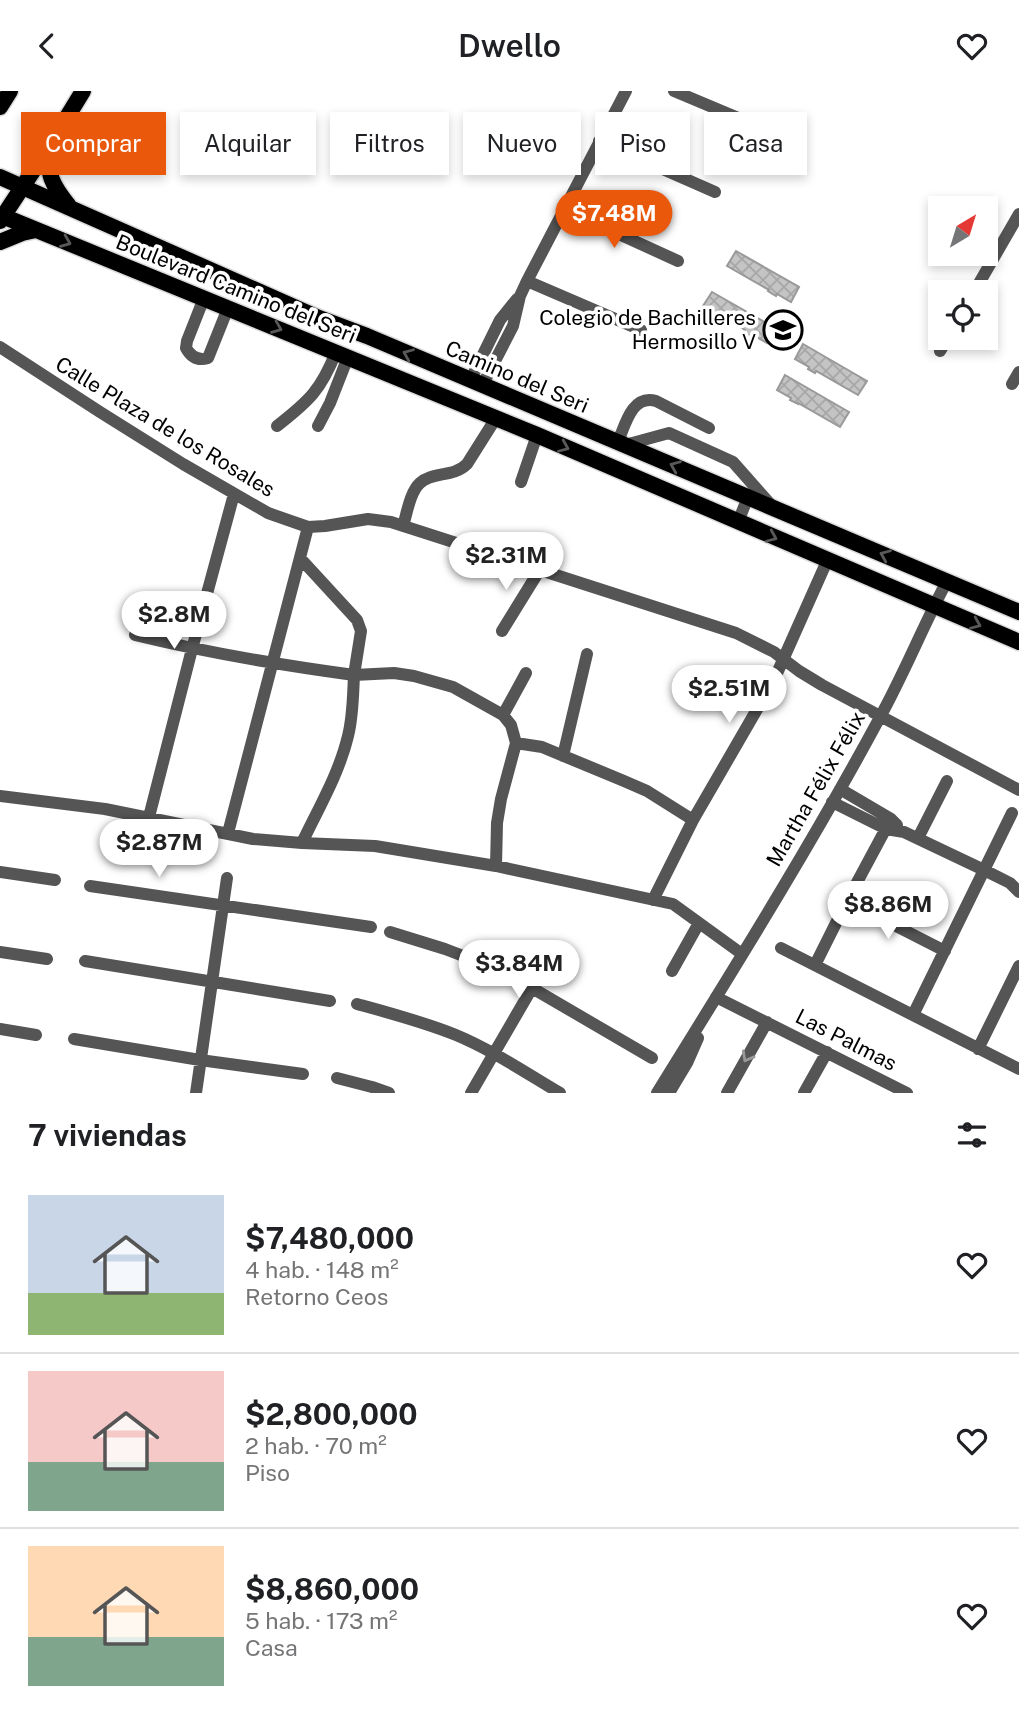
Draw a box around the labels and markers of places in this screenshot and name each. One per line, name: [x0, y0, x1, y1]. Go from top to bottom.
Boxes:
pin: $7.48M: [557, 191, 671, 250]
place label: Colegio de Bachilleres Hermosillo V: [539, 305, 756, 354]
school or university icon: Colegio de Bachilleres Hermosillo V: [762, 309, 804, 351]
pin: $2.31M: [449, 533, 563, 592]
pin: $2.8M: [125, 591, 223, 651]
pin: $2.51M: [672, 665, 786, 725]
pin: $2.87M: [102, 819, 216, 879]
pin: $8.86M: [831, 881, 945, 941]
pin: $3.84M: [462, 941, 576, 1000]

